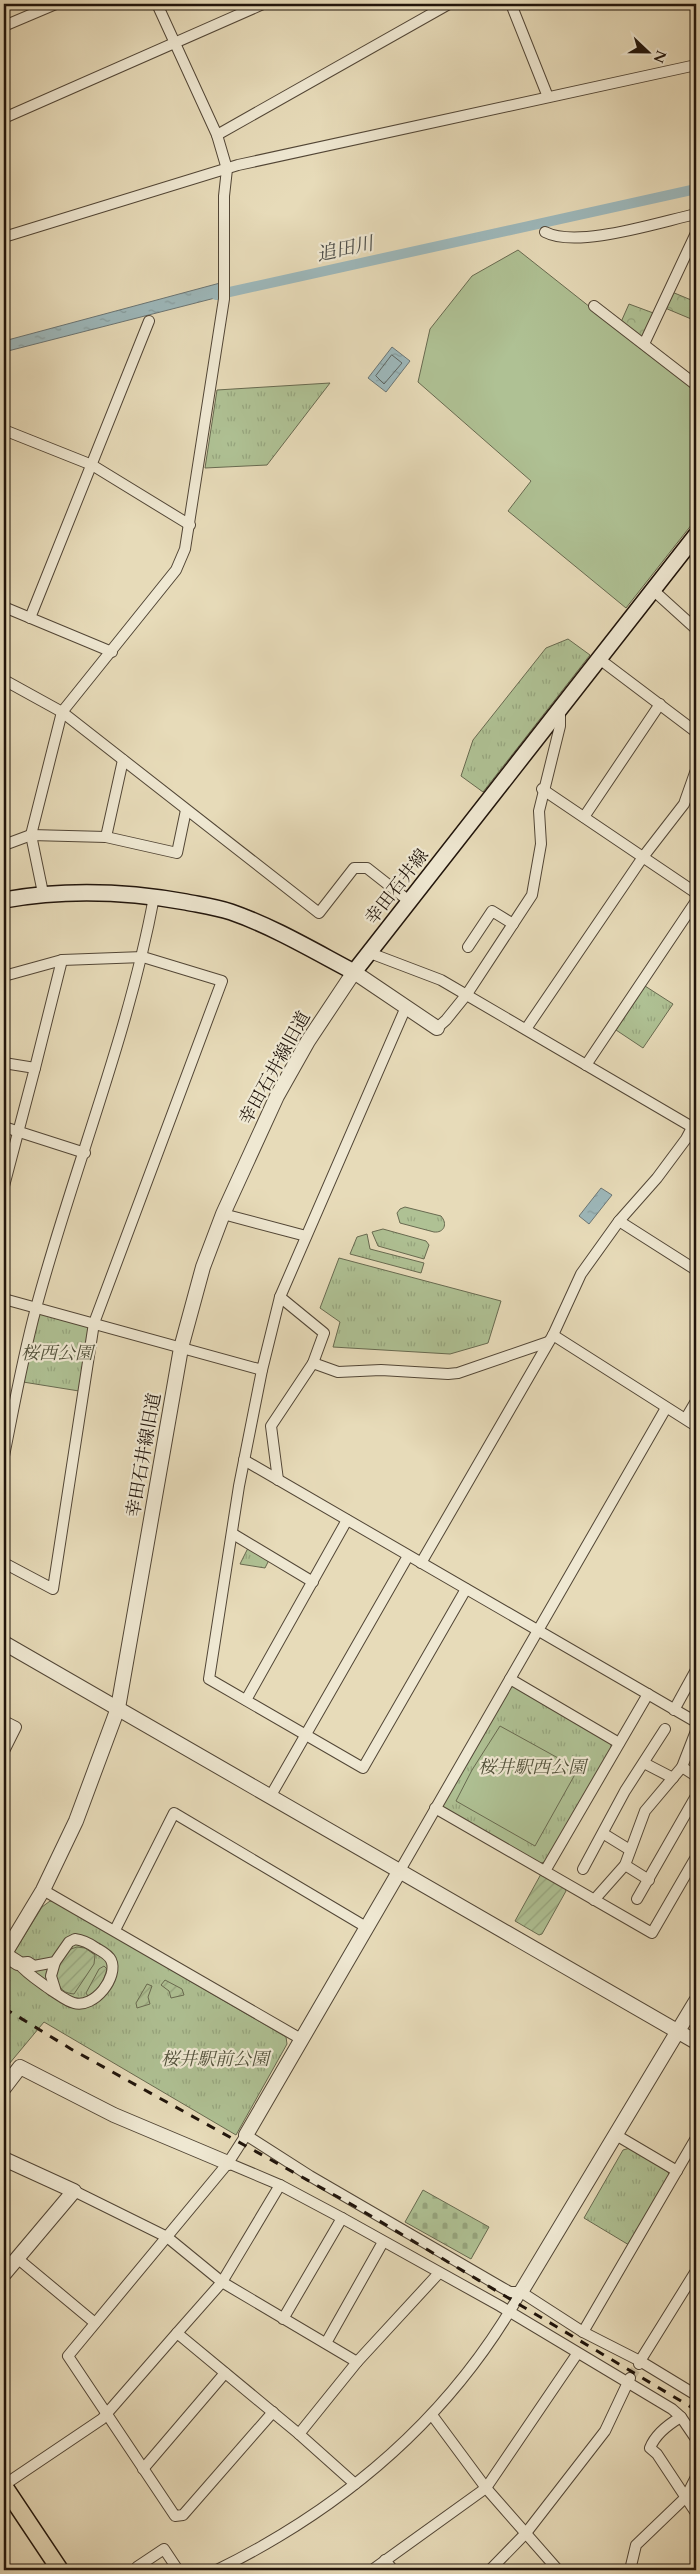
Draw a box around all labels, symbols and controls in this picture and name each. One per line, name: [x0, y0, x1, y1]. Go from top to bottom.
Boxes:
north arrow: [622, 28, 672, 78]
text: N: [649, 47, 671, 66]
water label: 追田川: [314, 230, 378, 268]
street label: 幸田石井線: [359, 844, 435, 930]
street label: 幸田石井線旧道: [234, 1007, 316, 1129]
park label: 桜西公園: [21, 1341, 96, 1366]
street label: 幸田石井線旧道: [121, 1391, 167, 1519]
park label: 桜井駅西公園: [478, 1755, 589, 1780]
park label: 桜井駅前公園: [161, 2047, 272, 2072]

